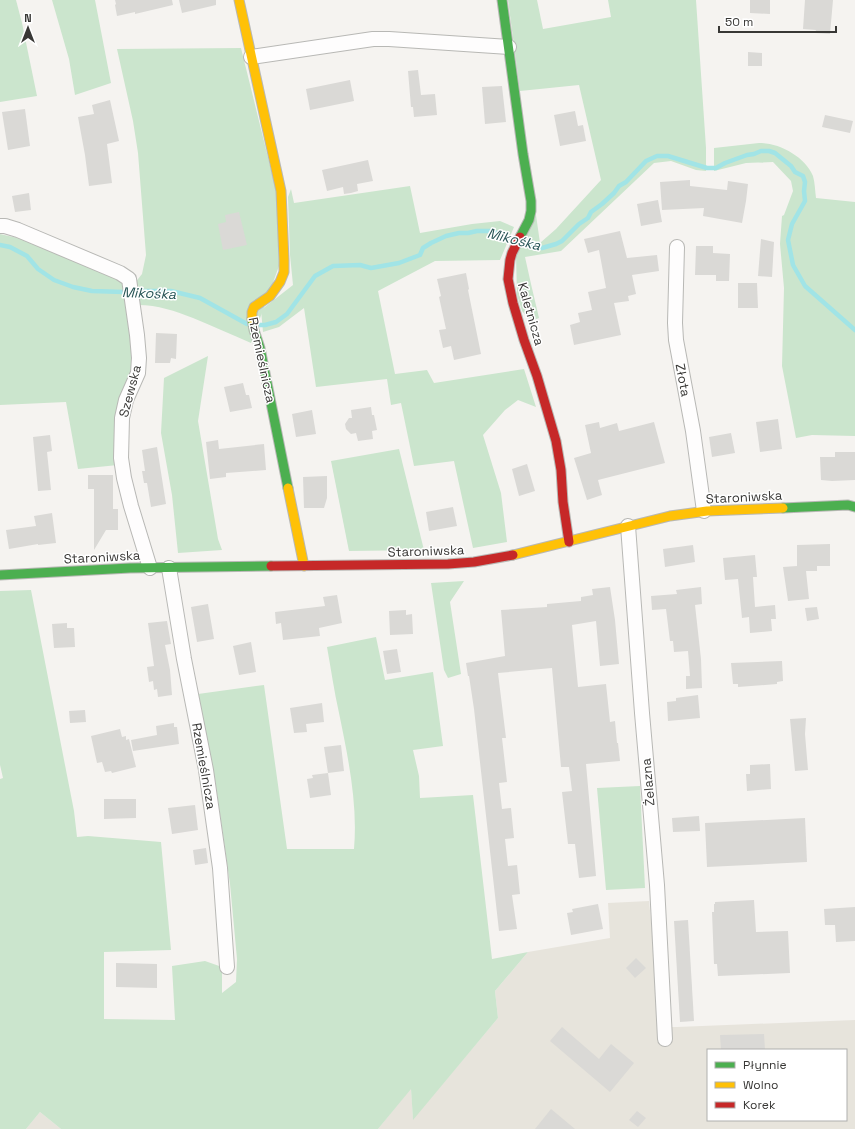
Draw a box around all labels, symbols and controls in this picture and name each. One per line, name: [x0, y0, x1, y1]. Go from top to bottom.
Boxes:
north arrow: [8, 8, 48, 48]
scale bar: [719, 8, 836, 34]
text: N: [24, 11, 32, 25]
text: 50 m: [725, 14, 753, 30]
water label: Mikośka: [486, 224, 543, 255]
street label: Kaletnicza: [514, 280, 548, 348]
water label: Mikośka: [122, 283, 177, 303]
street label: Rzemieślnicza: [245, 315, 280, 405]
street label: Szewska: [115, 362, 145, 419]
street label: Złota: [671, 362, 695, 399]
street label: Staroniwska: [705, 486, 783, 507]
street label: Staroniwska: [387, 541, 465, 561]
street label: Staroniwska: [63, 546, 141, 567]
street label: Rzemieślnicza: [188, 721, 220, 811]
street label: Żelazna: [637, 757, 659, 807]
legend: [707, 1049, 847, 1121]
text: Płynnie: [743, 1057, 787, 1073]
text: Wolno: [743, 1077, 778, 1093]
text: Korek: [743, 1097, 776, 1113]

